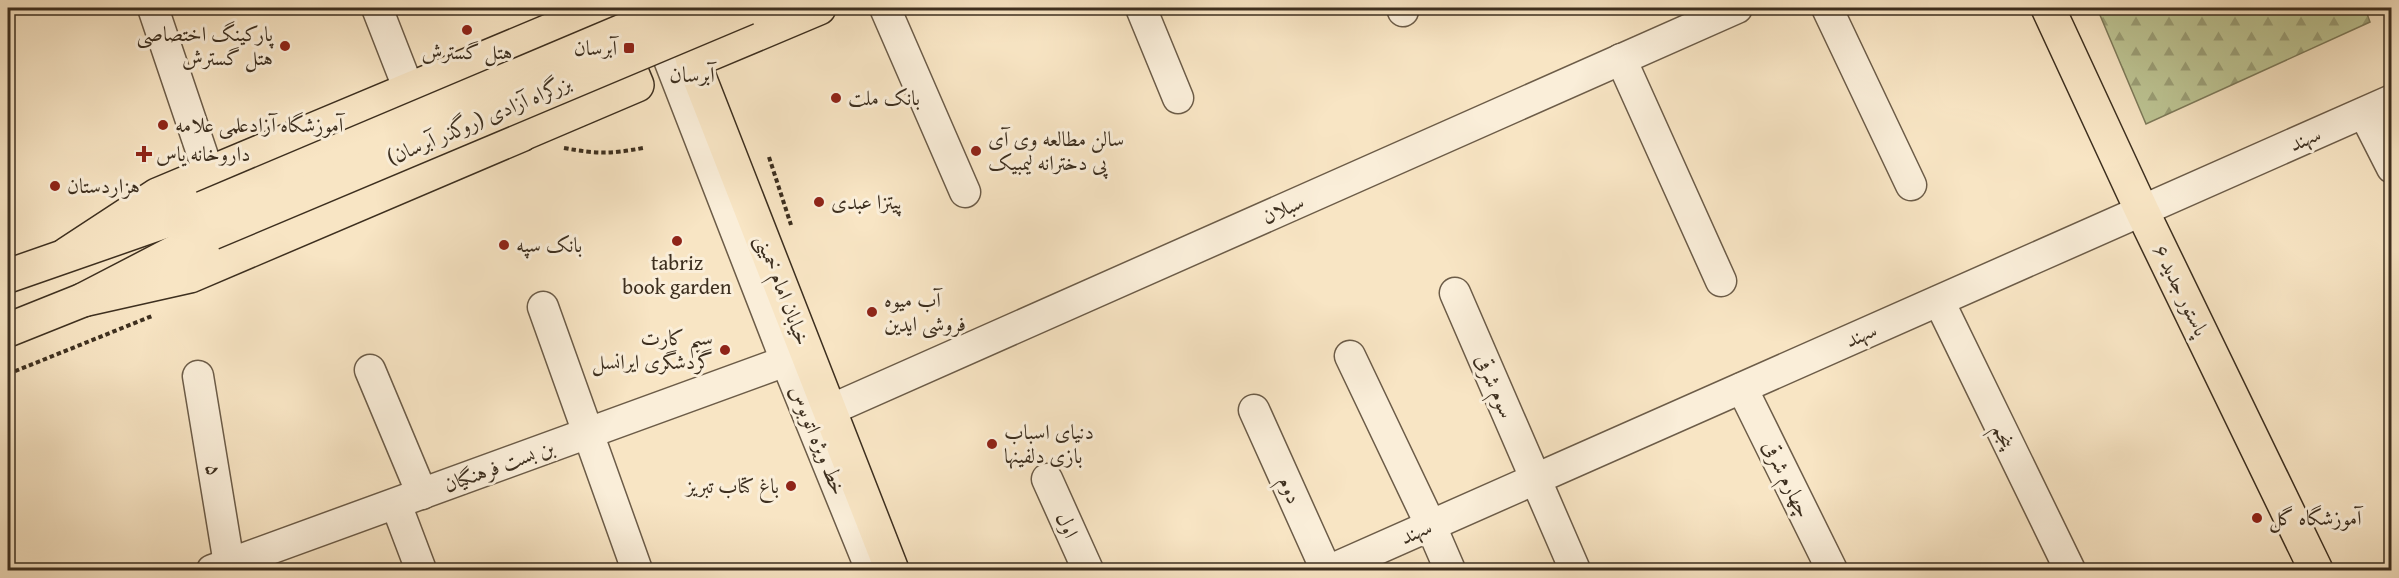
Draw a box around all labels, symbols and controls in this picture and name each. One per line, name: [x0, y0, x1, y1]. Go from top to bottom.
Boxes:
place label: پارکینگ اختصاصی هتل گسترش: [136, 18, 274, 73]
marker: هتل گسترش: [460, 23, 474, 37]
place label: آبرسان: [574, 32, 619, 63]
place label: هتل گسترش: [422, 36, 512, 67]
marker: پارکینگ اختصاصی هتل گسترش: [278, 39, 292, 53]
marker: آبرسان: [622, 41, 636, 55]
district label: آبرسان: [669, 58, 717, 90]
street label: بزرگراه آزادی (روگذر آبرسان): [382, 67, 576, 172]
place label: بانک ملت: [848, 82, 920, 113]
marker: بانک ملت: [829, 91, 843, 105]
place label: آموزشگاه آزادعلمی علامه: [175, 109, 346, 140]
marker: آموزشگاه آزادعلمی علامه: [156, 118, 170, 132]
street label: سهند: [2284, 118, 2326, 159]
place label: سالن مطالعه وی آی پی دخترانه لیمبیک: [988, 123, 1124, 179]
place label: داروخانه یاس: [156, 138, 251, 169]
marker: سالن مطالعه وی آی پی دخترانه لیمبیک: [969, 144, 983, 158]
marker: داروخانه یاس: [137, 147, 151, 161]
place label: هزاردستان: [67, 170, 140, 201]
marker: هزاردستان: [48, 179, 62, 193]
place label: پیتزا عبدی: [831, 186, 902, 217]
street label: سبلان: [1257, 186, 1309, 232]
marker: پیتزا عبدی: [812, 195, 826, 209]
place label: بانک سپه: [516, 229, 582, 260]
street label: خیابان امام خمینی: [745, 230, 819, 351]
marker: tabriz book garden: [670, 234, 684, 248]
marker: بانک سپه: [497, 238, 511, 252]
street label: پاستور جدید ۶: [2146, 238, 2218, 342]
place label: tabriz book garden: [622, 247, 732, 302]
place label: آب میوه فروشی ایدین: [884, 284, 966, 339]
marker: آب میوه فروشی ایدین: [865, 305, 879, 319]
street label: سهند: [1840, 314, 1882, 355]
place label: سیم کارت گردشگری ایرانسل: [592, 322, 713, 377]
marker: سیم کارت گردشگری ایرانسل: [718, 343, 732, 357]
street label: سوم شرقی: [1465, 349, 1523, 424]
street label: خط ویژه اتوبوس: [782, 380, 855, 500]
place label: دنیای اسباب بازی دلفینها: [1004, 416, 1094, 471]
street label: پنجم: [1980, 418, 2025, 458]
street label: بن بست فرهنگیان: [439, 431, 559, 500]
street label: چهارم شرقی: [1753, 435, 1820, 524]
marker: دنیای اسباب بازی دلفینها: [985, 437, 999, 451]
street label: ۵: [198, 461, 231, 478]
place label: باغ کتاب تبریز: [684, 470, 779, 504]
street label: دوم: [1268, 471, 1310, 510]
marker: باغ کتاب تبریز: [784, 479, 798, 493]
place label: آموزشگاه گل: [2269, 502, 2364, 533]
street label: اول: [1048, 507, 1087, 543]
street label: سهند: [1395, 511, 1437, 552]
marker: آموزشگاه گل: [2250, 511, 2264, 525]

